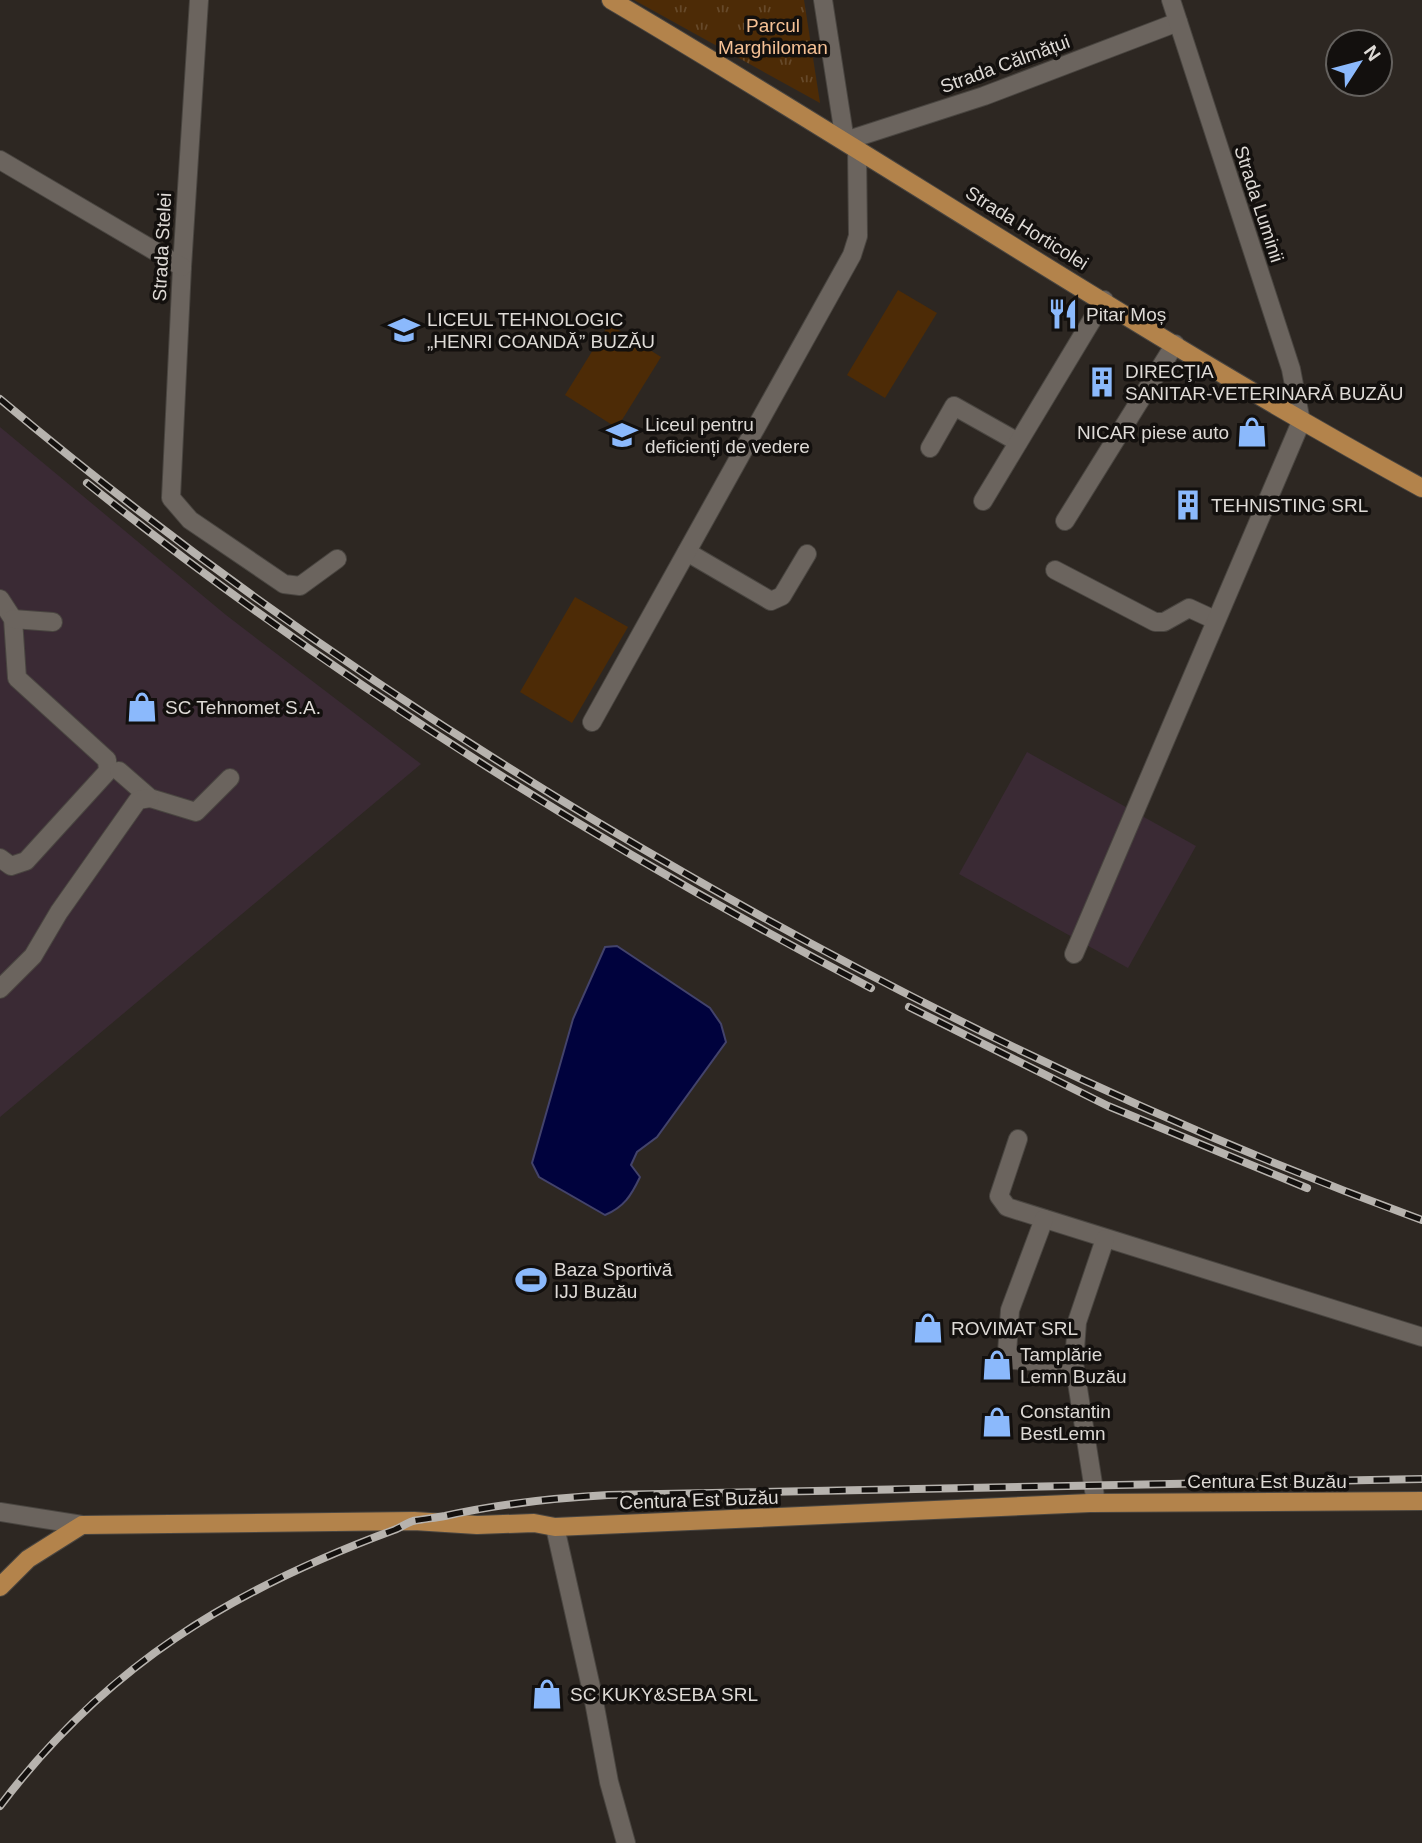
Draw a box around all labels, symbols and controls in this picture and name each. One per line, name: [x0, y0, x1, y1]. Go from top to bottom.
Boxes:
park label: Parcul Marghiloman: [718, 15, 828, 58]
north arrow: [1324, 28, 1394, 98]
street label: Strada Călmățui: [937, 31, 1073, 97]
text: N: [1360, 42, 1385, 65]
street label: Strada Luminii: [1230, 143, 1288, 265]
street label: Strada Horticolei: [962, 182, 1092, 274]
street label: Strada Stelei: [149, 192, 175, 302]
restaurant icon: Pitar Moș: [1046, 297, 1080, 331]
place label: Pitar Moș: [1086, 304, 1166, 325]
place label: LICEUL TEHNOLOGIC „HENRI COANDĂ” BUZĂU: [427, 309, 655, 352]
school or university icon: LICEUL TEHNOLOGIC „HENRI COANDĂ” BUZĂU: [387, 313, 421, 347]
place label: DIRECŢIA SANITAR-VETERINARĂ BUZĂU: [1125, 361, 1403, 404]
building icon: DIRECŢIA SANITAR-VETERINARĂ BUZĂU: [1085, 365, 1119, 399]
place label: Liceul pentru deficienți de vedere: [645, 414, 810, 457]
shop icon: NICAR piese auto: [1235, 415, 1269, 449]
school or university icon: Liceul pentru deficienți de vedere: [605, 418, 639, 452]
place label: NICAR piese auto: [1077, 422, 1229, 443]
building icon: TEHNISTING SRL: [1171, 488, 1205, 522]
place label: TEHNISTING SRL: [1211, 495, 1368, 516]
shop icon: SC Tehnomet S.A.: [125, 690, 159, 724]
place label: SC Tehnomet S.A.: [165, 697, 321, 718]
place label: Baza Sportivă IJJ Buzău: [554, 1259, 673, 1302]
sports icon: Baza Sportivă IJJ Buzău: [514, 1263, 548, 1297]
shop icon: ROVIMAT SRL: [911, 1311, 945, 1345]
place label: ROVIMAT SRL: [951, 1318, 1078, 1339]
place label: Tamplărie Lemn Buzău: [1020, 1344, 1127, 1387]
shop icon: Tamplărie Lemn Buzău: [980, 1348, 1014, 1382]
place label: Constantin BestLemn: [1020, 1401, 1111, 1444]
shop icon: Constantin BestLemn: [980, 1405, 1014, 1439]
street label: Centura Est Buzău: [1187, 1471, 1347, 1492]
street label: Centura Est Buzău: [619, 1487, 779, 1513]
shop icon: SC KUKY&SEBA SRL: [530, 1677, 564, 1711]
place label: SC KUKY&SEBA SRL: [570, 1684, 758, 1705]

